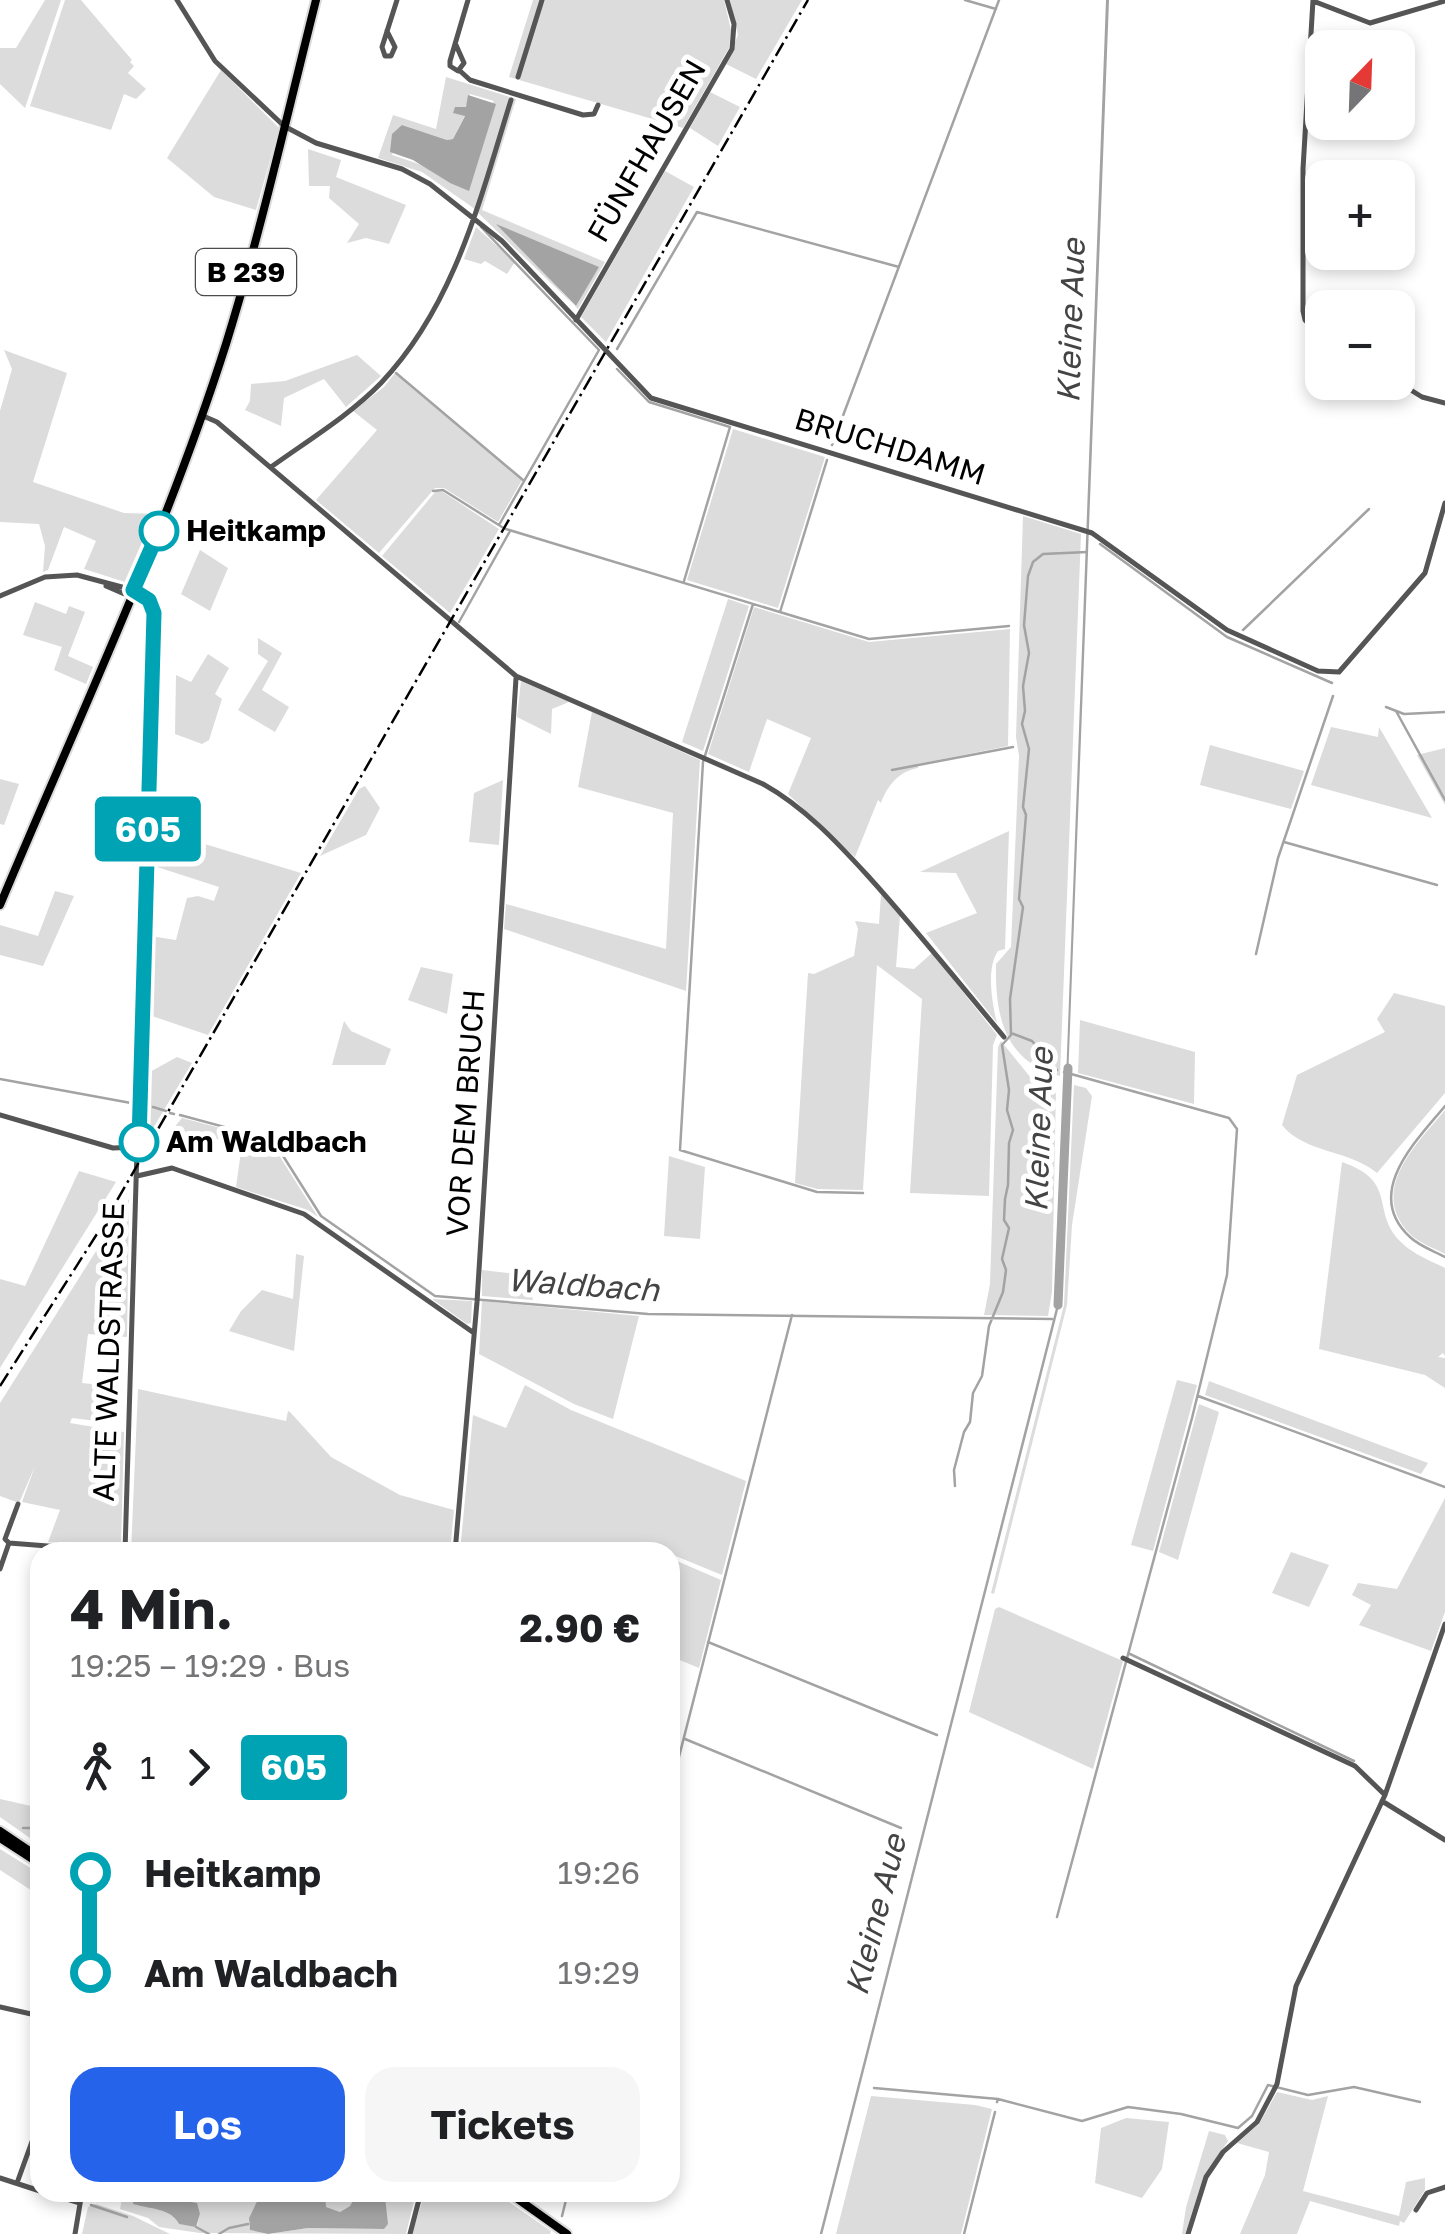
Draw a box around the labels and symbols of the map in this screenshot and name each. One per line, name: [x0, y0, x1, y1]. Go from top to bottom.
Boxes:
north arrow: [1305, 30, 1415, 140]
street label: FÜNFHAUSEN: [579, 53, 713, 248]
water label: Kleine Aue: [1048, 236, 1092, 403]
road number: B 239: [196, 249, 296, 295]
street label: BRUCHDAMM: [791, 400, 990, 492]
marker: Heitkamp: [140, 512, 178, 550]
place label: Heitkamp: [186, 512, 326, 548]
line badge: 605: [90, 796, 206, 862]
street label: VOR DEM BRUCH: [438, 988, 492, 1238]
water label: Kleine Aue: [1016, 1045, 1060, 1212]
marker: Am Waldbach: [120, 1123, 158, 1161]
place label: Am Waldbach: [166, 1123, 367, 1159]
street label: ALTE WALDSTRASSE: [85, 1202, 131, 1502]
water label: Waldbach: [506, 1260, 662, 1308]
water label: Kleine Aue: [837, 1828, 914, 1999]

